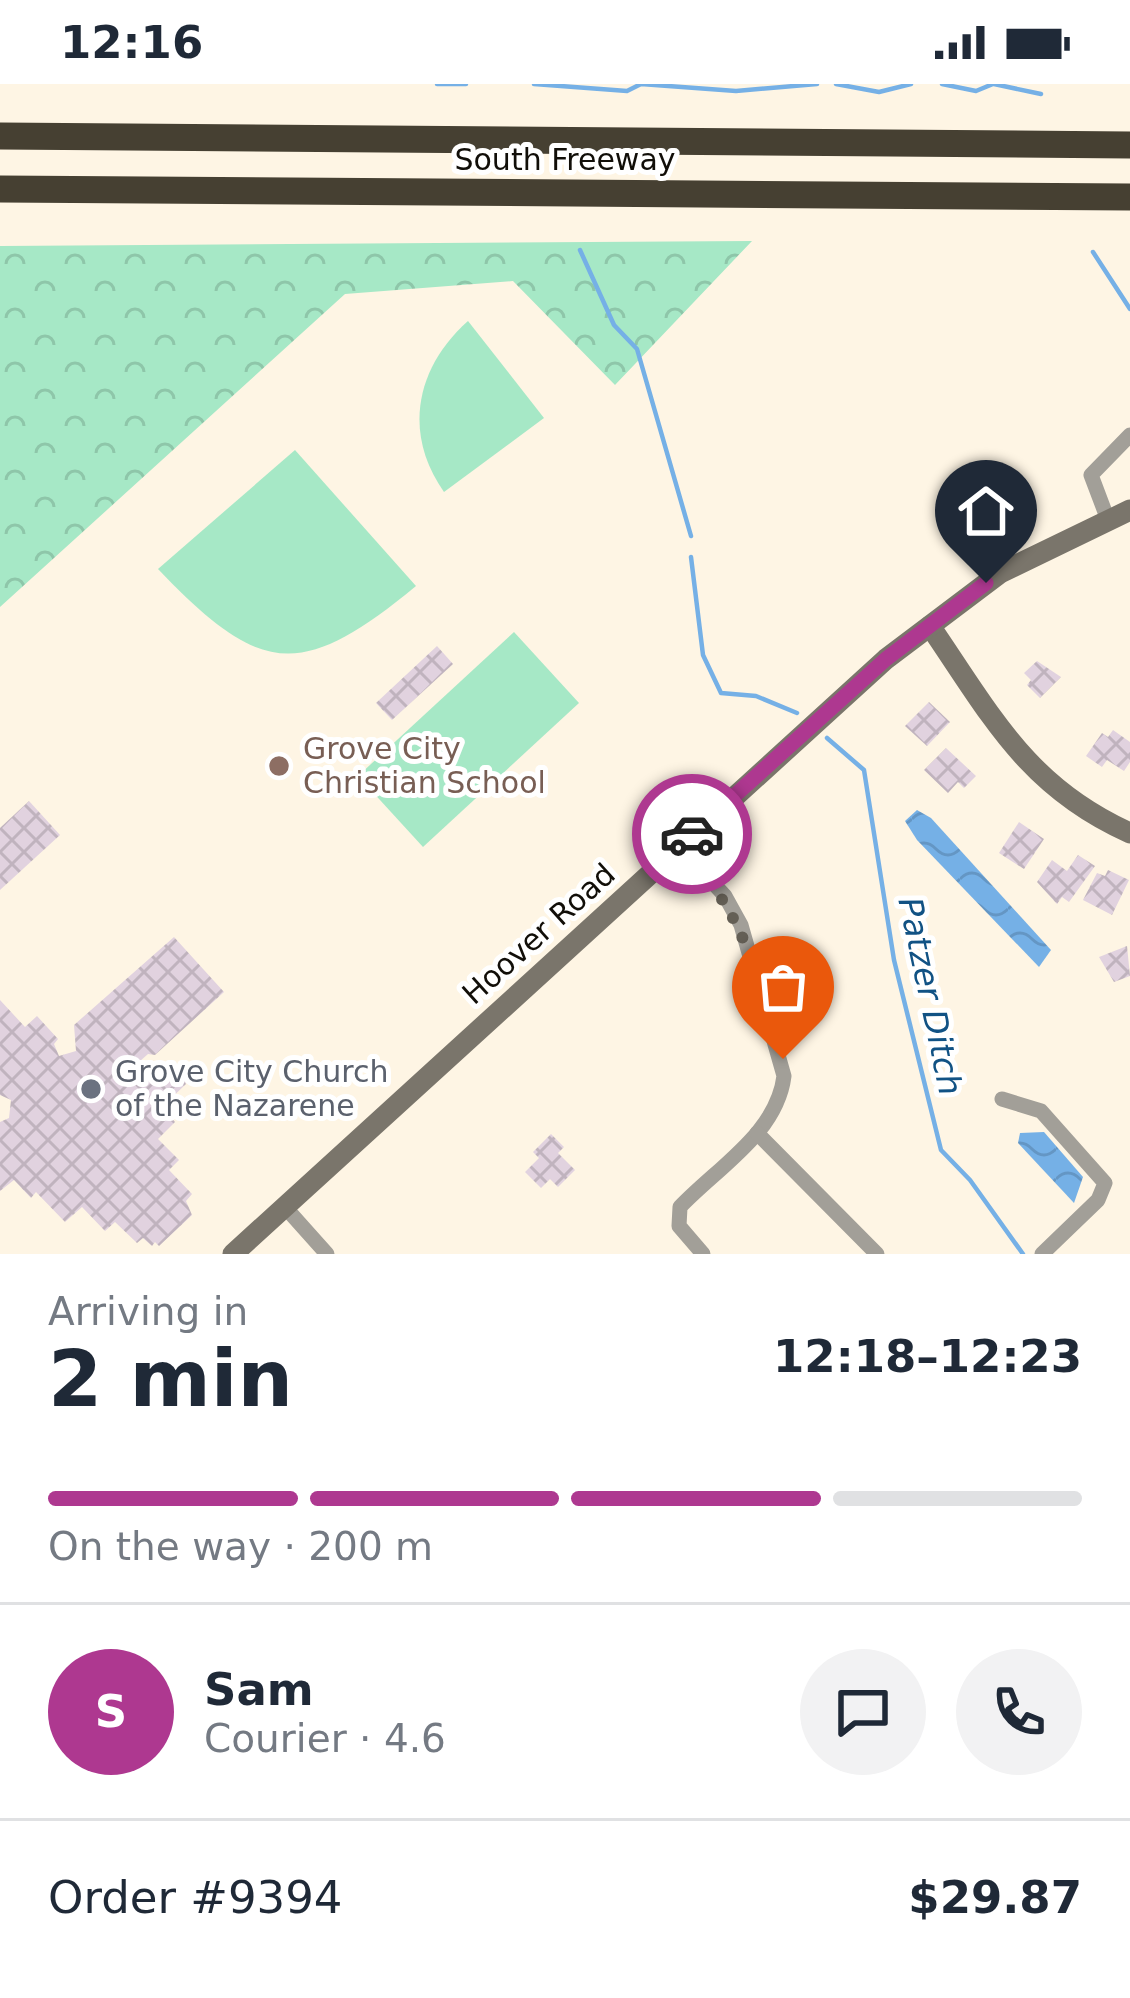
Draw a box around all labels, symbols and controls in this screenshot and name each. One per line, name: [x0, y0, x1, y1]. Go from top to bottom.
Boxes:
text: 12:16: [60, 16, 203, 69]
street label: South Freeway: [454, 142, 676, 177]
pin: [935, 460, 1037, 583]
icon: home: [953, 478, 1019, 544]
place label: Grove City Christian School: [303, 731, 546, 800]
marker: Grove City Christian School: [266, 753, 292, 779]
courier: [632, 774, 752, 894]
icon: car: [659, 801, 725, 867]
street label: Hoover Road: [455, 856, 622, 1011]
water label: Patzer Ditch: [891, 894, 971, 1099]
pin: [732, 936, 834, 1059]
icon: bag: [750, 954, 816, 1020]
place label: Grove City Church of the Nazarene: [115, 1054, 389, 1123]
marker: Grove City Church of the Nazarene: [78, 1076, 104, 1102]
text: Arriving in: [48, 1289, 248, 1334]
text: 12:18–12:23: [773, 1330, 1082, 1383]
text: 2 min: [48, 1334, 293, 1424]
text: On the way · 200 m: [48, 1524, 433, 1569]
button: chat: [800, 1649, 926, 1775]
button: phone: [956, 1649, 1082, 1775]
text: Sam: [204, 1663, 314, 1716]
text: S: [95, 1685, 127, 1738]
text: Courier · 4.6: [204, 1716, 446, 1761]
text: Order #9394: [48, 1871, 342, 1924]
text: $29.87: [908, 1871, 1082, 1924]

